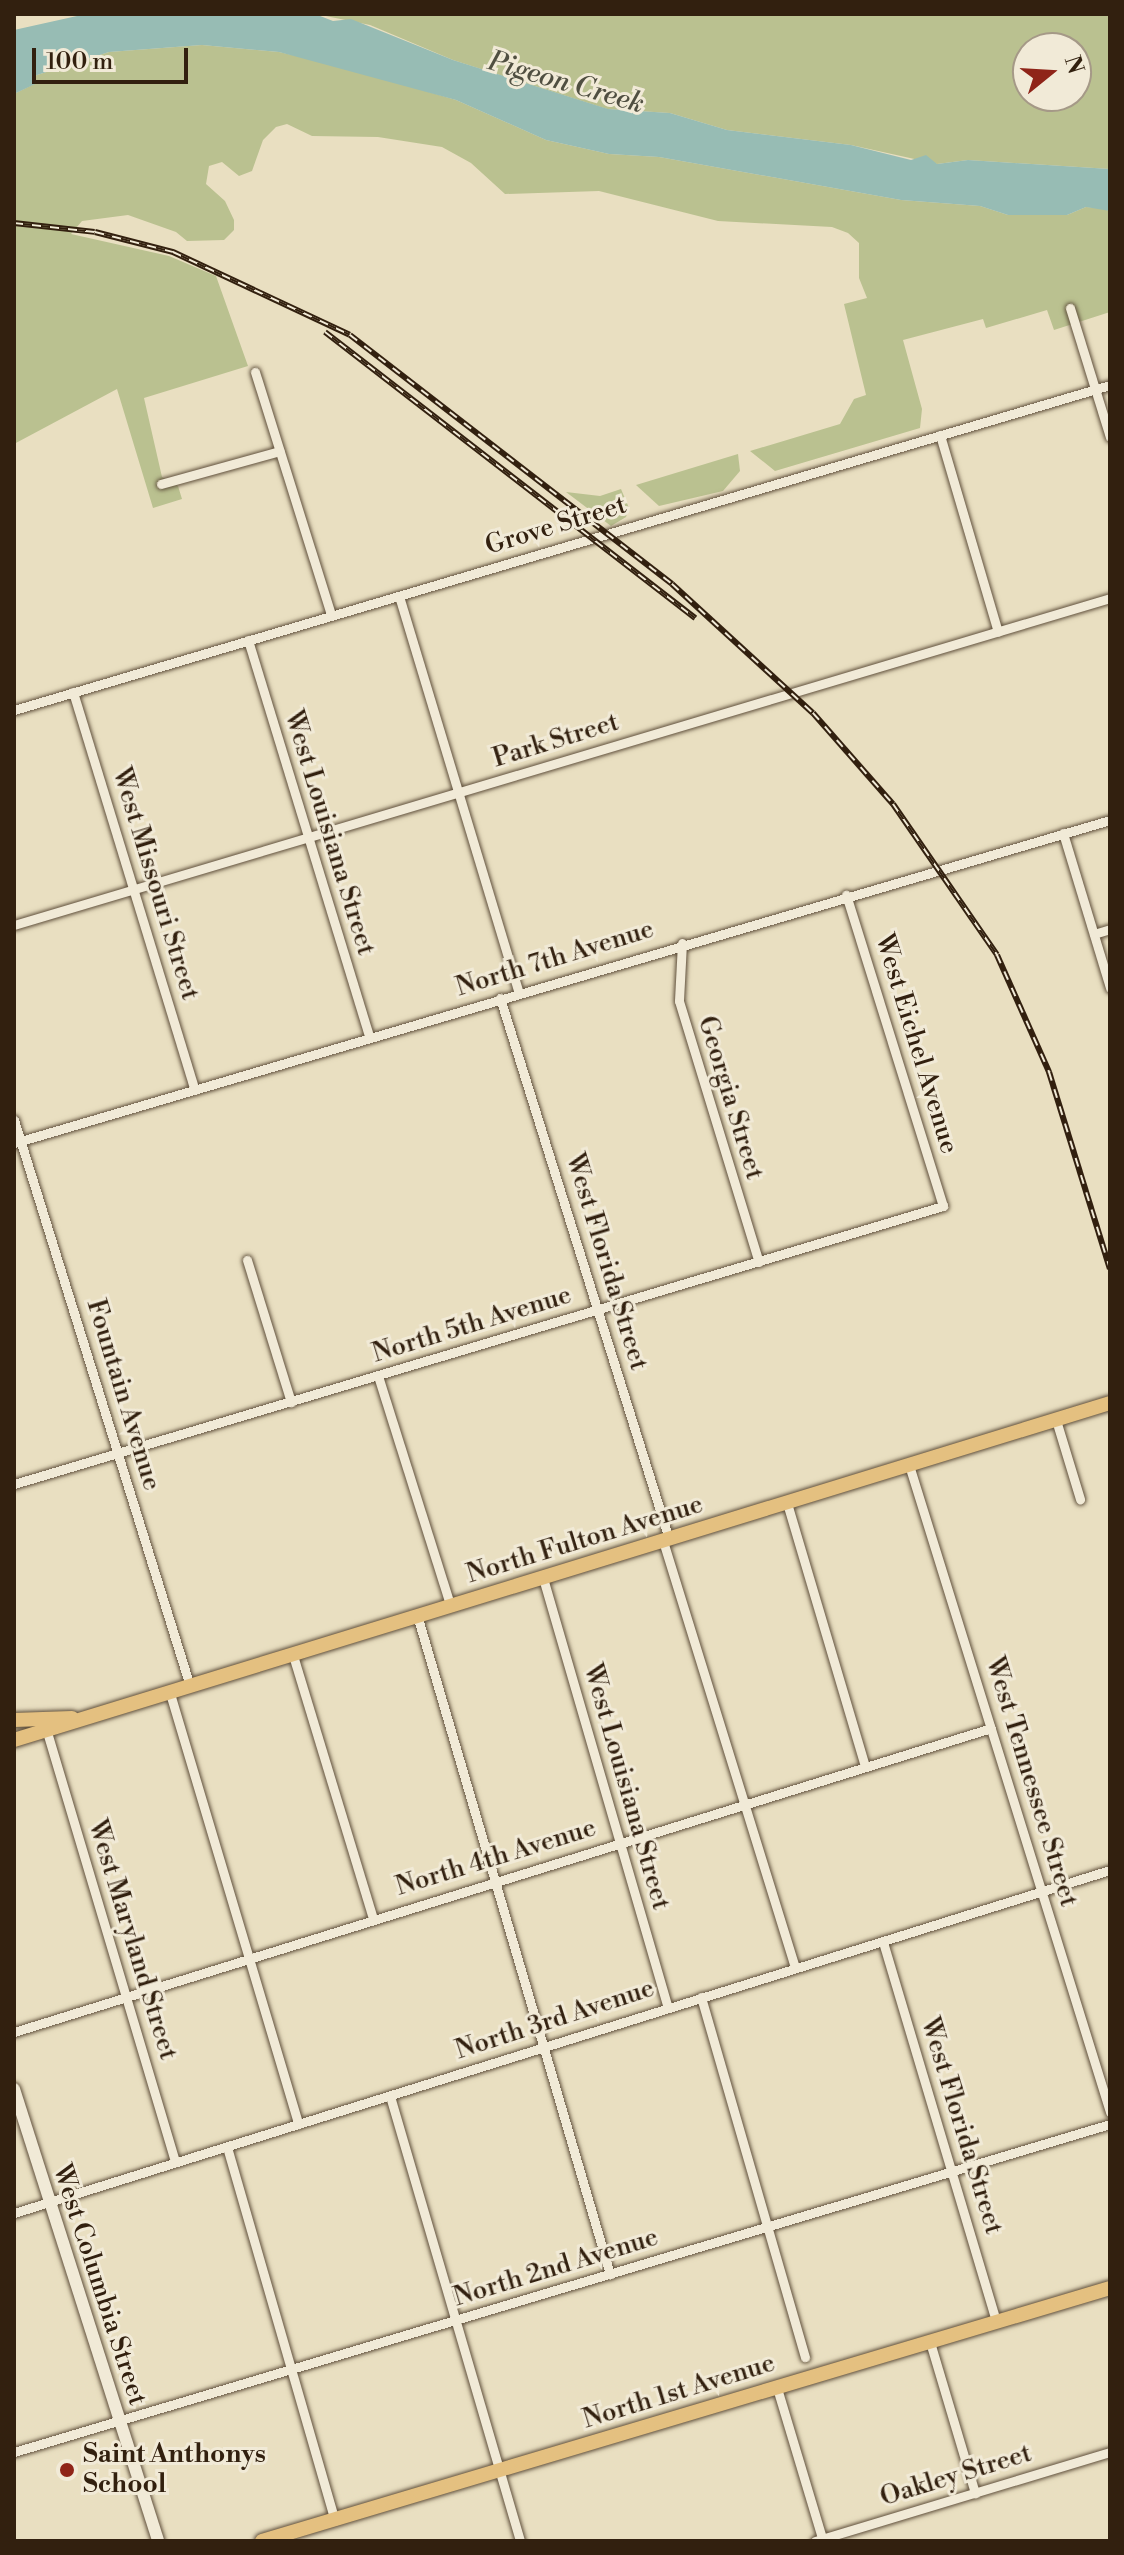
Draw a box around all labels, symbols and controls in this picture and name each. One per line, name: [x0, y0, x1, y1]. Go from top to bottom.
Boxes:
scale bar: [36, 32, 192, 82]
north arrow: [1012, 32, 1092, 112]
water label: Pigeon Creek: [484, 45, 648, 121]
text: 100 m: [46, 47, 113, 77]
text: N: [1058, 53, 1089, 77]
street label: Grove Street: [482, 490, 630, 562]
street label: West Louisiana Street: [277, 707, 381, 959]
street label: Park Street: [489, 707, 623, 775]
street label: West Missouri Street: [105, 764, 205, 1004]
street label: North 7th Avenue: [452, 914, 658, 1004]
street label: West Eichel Avenue: [868, 930, 964, 1158]
street label: Georgia Street: [690, 1013, 770, 1183]
street label: West Florida Street: [558, 1150, 654, 1374]
street label: North 5th Avenue: [369, 1280, 575, 1370]
street label: Fountain Avenue: [79, 1296, 167, 1494]
street label: North Fulton Avenue: [463, 1489, 707, 1591]
street label: West Tennessee Street: [978, 1653, 1084, 1911]
street label: West Louisiana Street: [576, 1661, 676, 1913]
street label: North 4th Avenue: [392, 1813, 600, 1903]
street label: West Maryland Street: [81, 1816, 183, 2064]
street label: North 3rd Avenue: [452, 1973, 658, 2067]
street label: West Florida Street: [913, 2014, 1009, 2238]
street label: West Columbia Street: [45, 2161, 153, 2409]
street label: North 2nd Avenue: [450, 2222, 662, 2314]
street label: North 1st Avenue: [579, 2348, 779, 2436]
street label: Oakley Street: [877, 2438, 1035, 2514]
place label: Saint Anthonys School: [83, 2439, 266, 2500]
marker: Saint Anthonys School: [58, 2461, 76, 2479]

